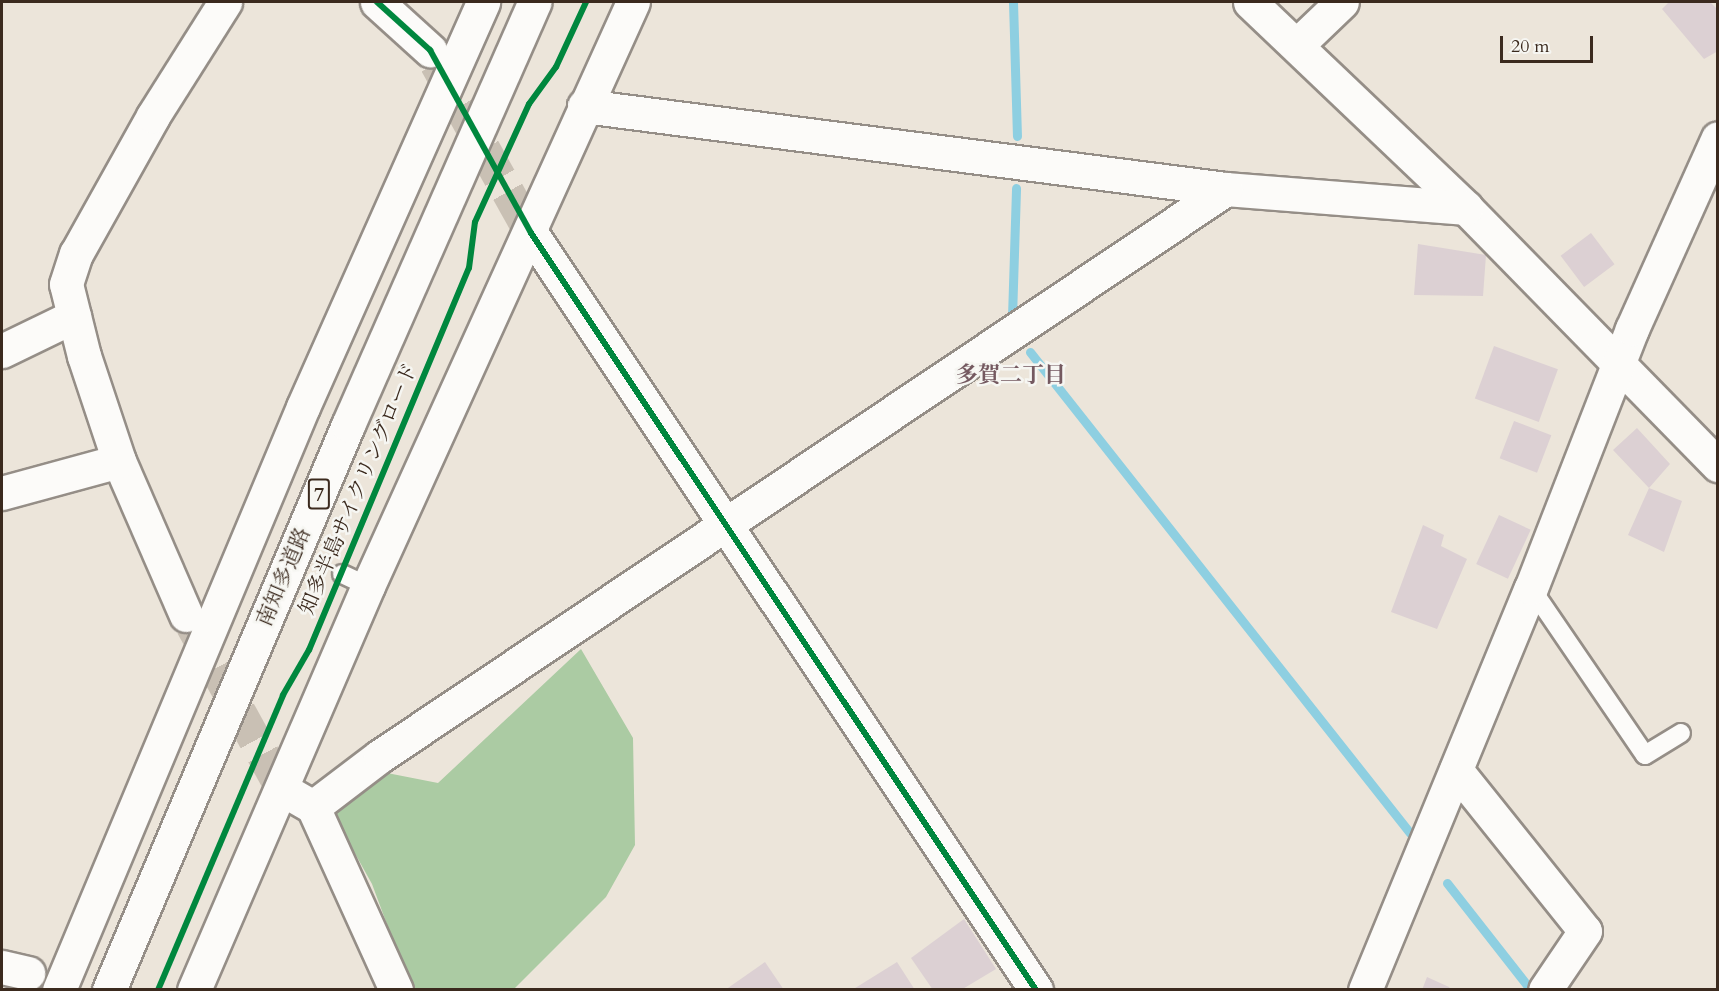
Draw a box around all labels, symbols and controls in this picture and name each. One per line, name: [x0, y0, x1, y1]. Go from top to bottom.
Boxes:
scale bar: [1503, 24, 1596, 62]
text: 20 m: [1511, 34, 1550, 59]
street label: 知多半島サイクリングロード: [294, 358, 424, 620]
district label: 多賀二丁目: [956, 363, 1066, 389]
road number: 7: [307, 477, 331, 511]
street label: 南知多道路: [252, 524, 316, 630]

